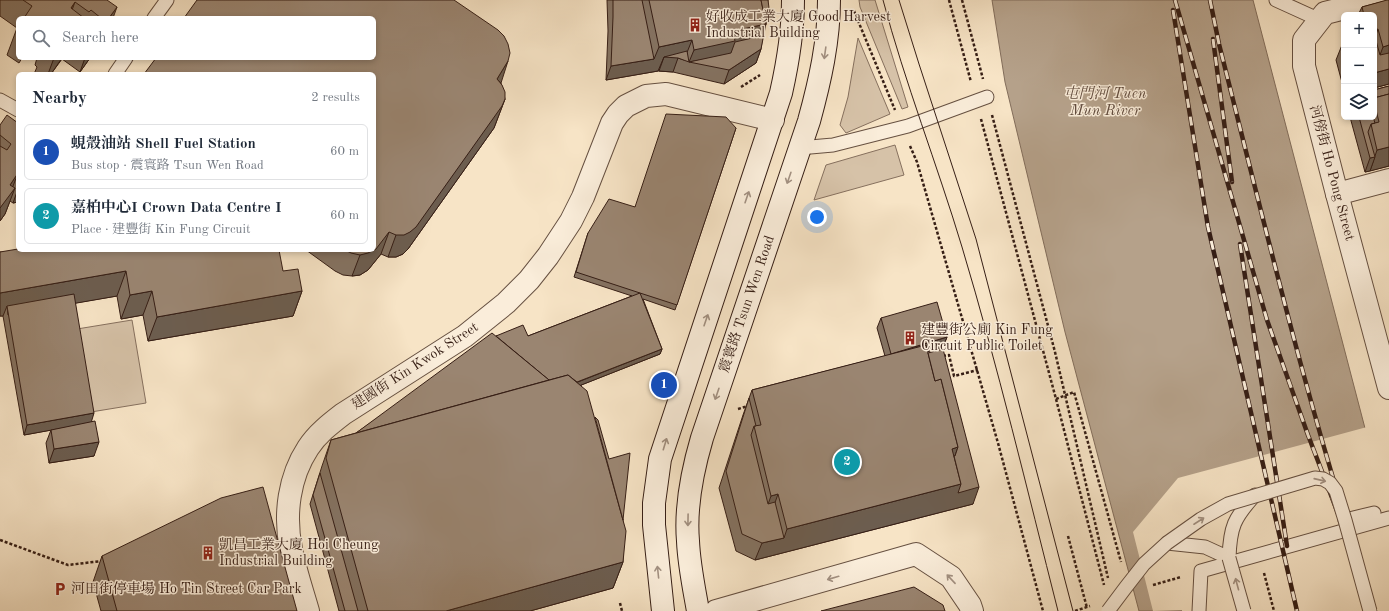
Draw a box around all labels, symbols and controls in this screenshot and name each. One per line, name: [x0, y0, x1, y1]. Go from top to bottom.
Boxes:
place label: 好收成工業大廈 Good Harvest Industrial Building: [706, 9, 891, 40]
map controls: [1341, 12, 1377, 120]
button: +: [1341, 12, 1377, 48]
search box: [16, 16, 376, 60]
building icon: 好收成工業大廈 Good Harvest Industrial Building: [687, 17, 703, 33]
icon: search: [30, 27, 52, 49]
text: Search here: [62, 31, 139, 46]
one-way arrow: [821, 46, 829, 59]
button: −: [1341, 48, 1377, 84]
button: layers: [1341, 84, 1377, 120]
water label: 屯門河 Tuen Mun River: [1064, 85, 1147, 119]
text: Nearby: [32, 90, 87, 107]
text: 2 results: [311, 91, 360, 104]
street label: 河傍街 Ho Pong Street: [1307, 103, 1358, 242]
text: 蜆殼油站 Shell Fuel Station: [71, 137, 256, 152]
text: 1: [42, 145, 50, 158]
text: 60 m: [330, 145, 359, 158]
text: Bus stop · 震寰路 Tsun Wen Road: [71, 159, 264, 172]
one-way arrow: [785, 171, 793, 183]
one-way arrow: [744, 191, 751, 204]
text: 嘉柏中心I Crown Data Centre I: [71, 201, 282, 216]
your location: [807, 207, 827, 227]
text: 2: [42, 209, 50, 222]
text: 60 m: [330, 209, 359, 222]
text: Place · 建豐街 Kin Fung Circuit: [71, 223, 251, 236]
street label: 震寰路 Tsun Wen Road: [716, 233, 777, 374]
one-way arrow: [703, 314, 710, 327]
street label: 建國街 Kin Kwok Street: [349, 319, 481, 412]
place label: 建豐街公廁 Kin Fung Circuit Public Toilet: [921, 322, 1053, 353]
building icon: 建豐街公廁 Kin Fung Circuit Public Toilet: [902, 330, 918, 346]
pin: 1: [651, 370, 677, 400]
one-way arrow: [712, 387, 720, 399]
one-way arrow: [662, 437, 669, 450]
pin: 2: [834, 447, 860, 477]
one-way arrow: [1313, 476, 1326, 484]
one-way arrow: [684, 513, 692, 526]
one-way arrow: [1193, 517, 1204, 525]
place label: 凱昌工業大廈 Hoi Cheung Industrial Building: [219, 537, 379, 568]
building icon: 凱昌工業大廈 Hoi Cheung Industrial Building: [200, 545, 216, 561]
one-way arrow: [654, 566, 662, 579]
one-way arrow: [827, 574, 840, 582]
one-way arrow: [946, 574, 956, 584]
one-way arrow: [1232, 578, 1240, 591]
parking icon: 河田街停車場 Ho Tin Street Car Park: [52, 581, 68, 597]
place label: 河田街停車場 Ho Tin Street Car Park: [71, 581, 302, 596]

